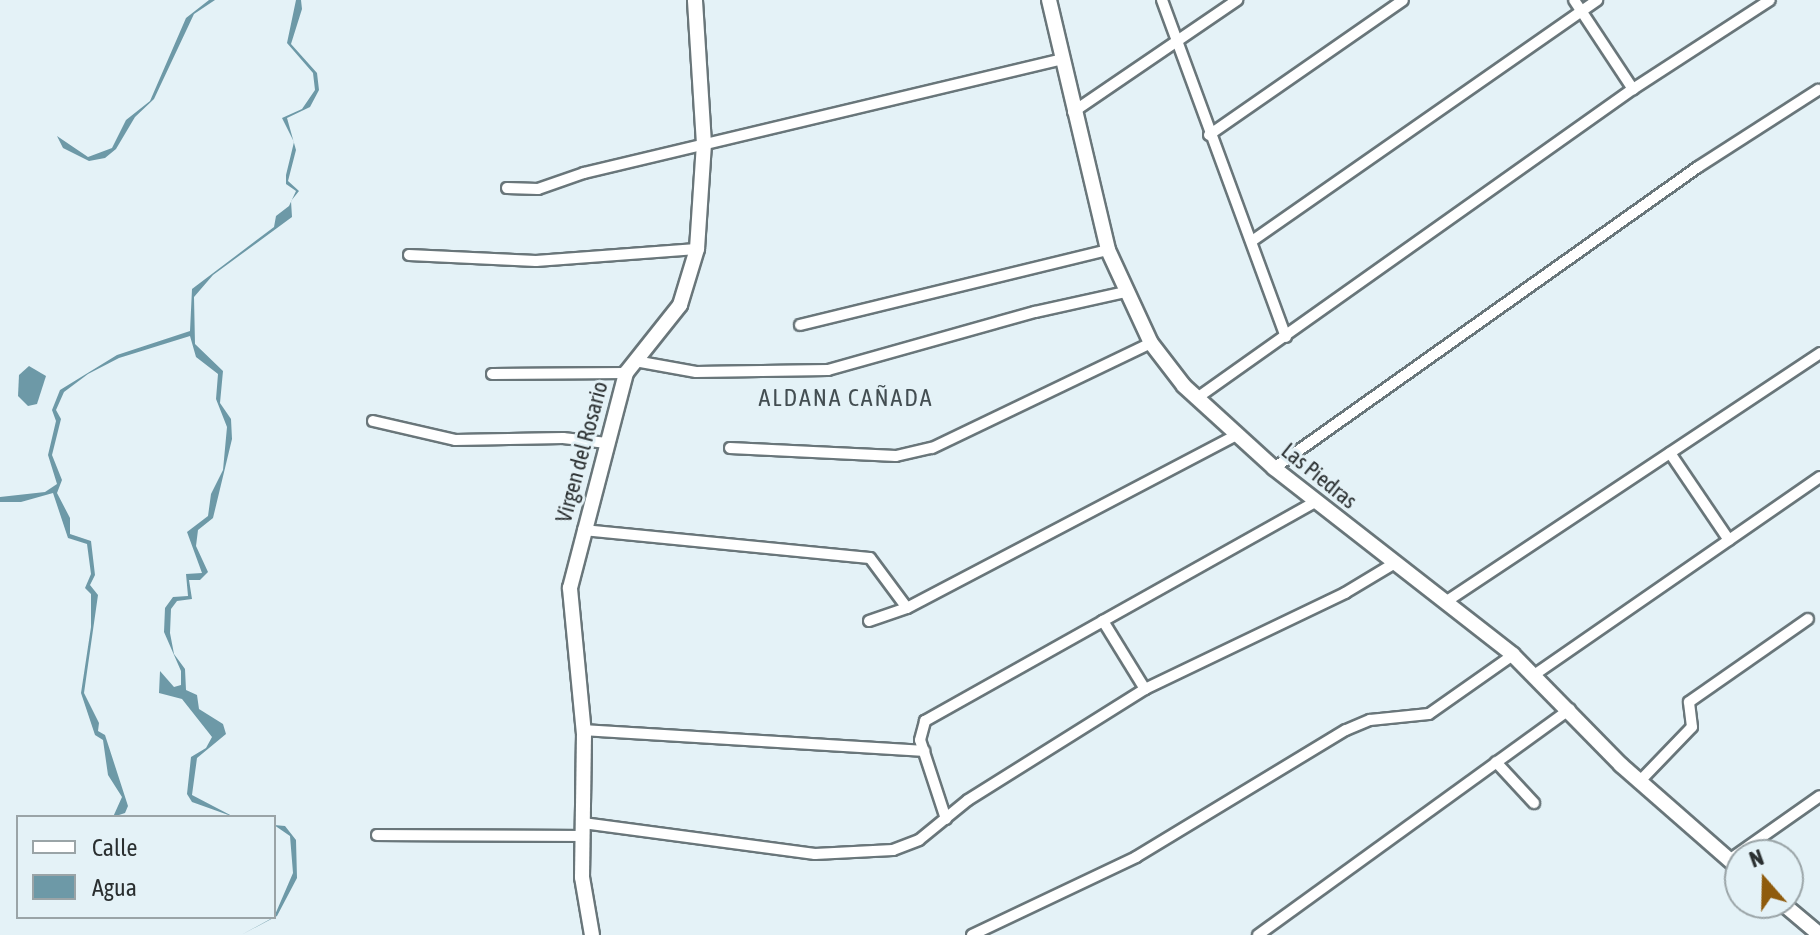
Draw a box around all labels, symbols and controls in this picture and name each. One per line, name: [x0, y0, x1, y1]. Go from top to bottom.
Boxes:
street label: Virgen del Rosario: [551, 379, 613, 525]
district label: ALDANA CAÑADA: [758, 384, 934, 412]
street label: Las Piedras: [1276, 438, 1362, 514]
legend: [16, 815, 276, 919]
text: Calle: [92, 834, 137, 861]
north arrow: [1724, 839, 1804, 919]
text: N: [1746, 844, 1767, 873]
text: Agua: [92, 874, 137, 901]

